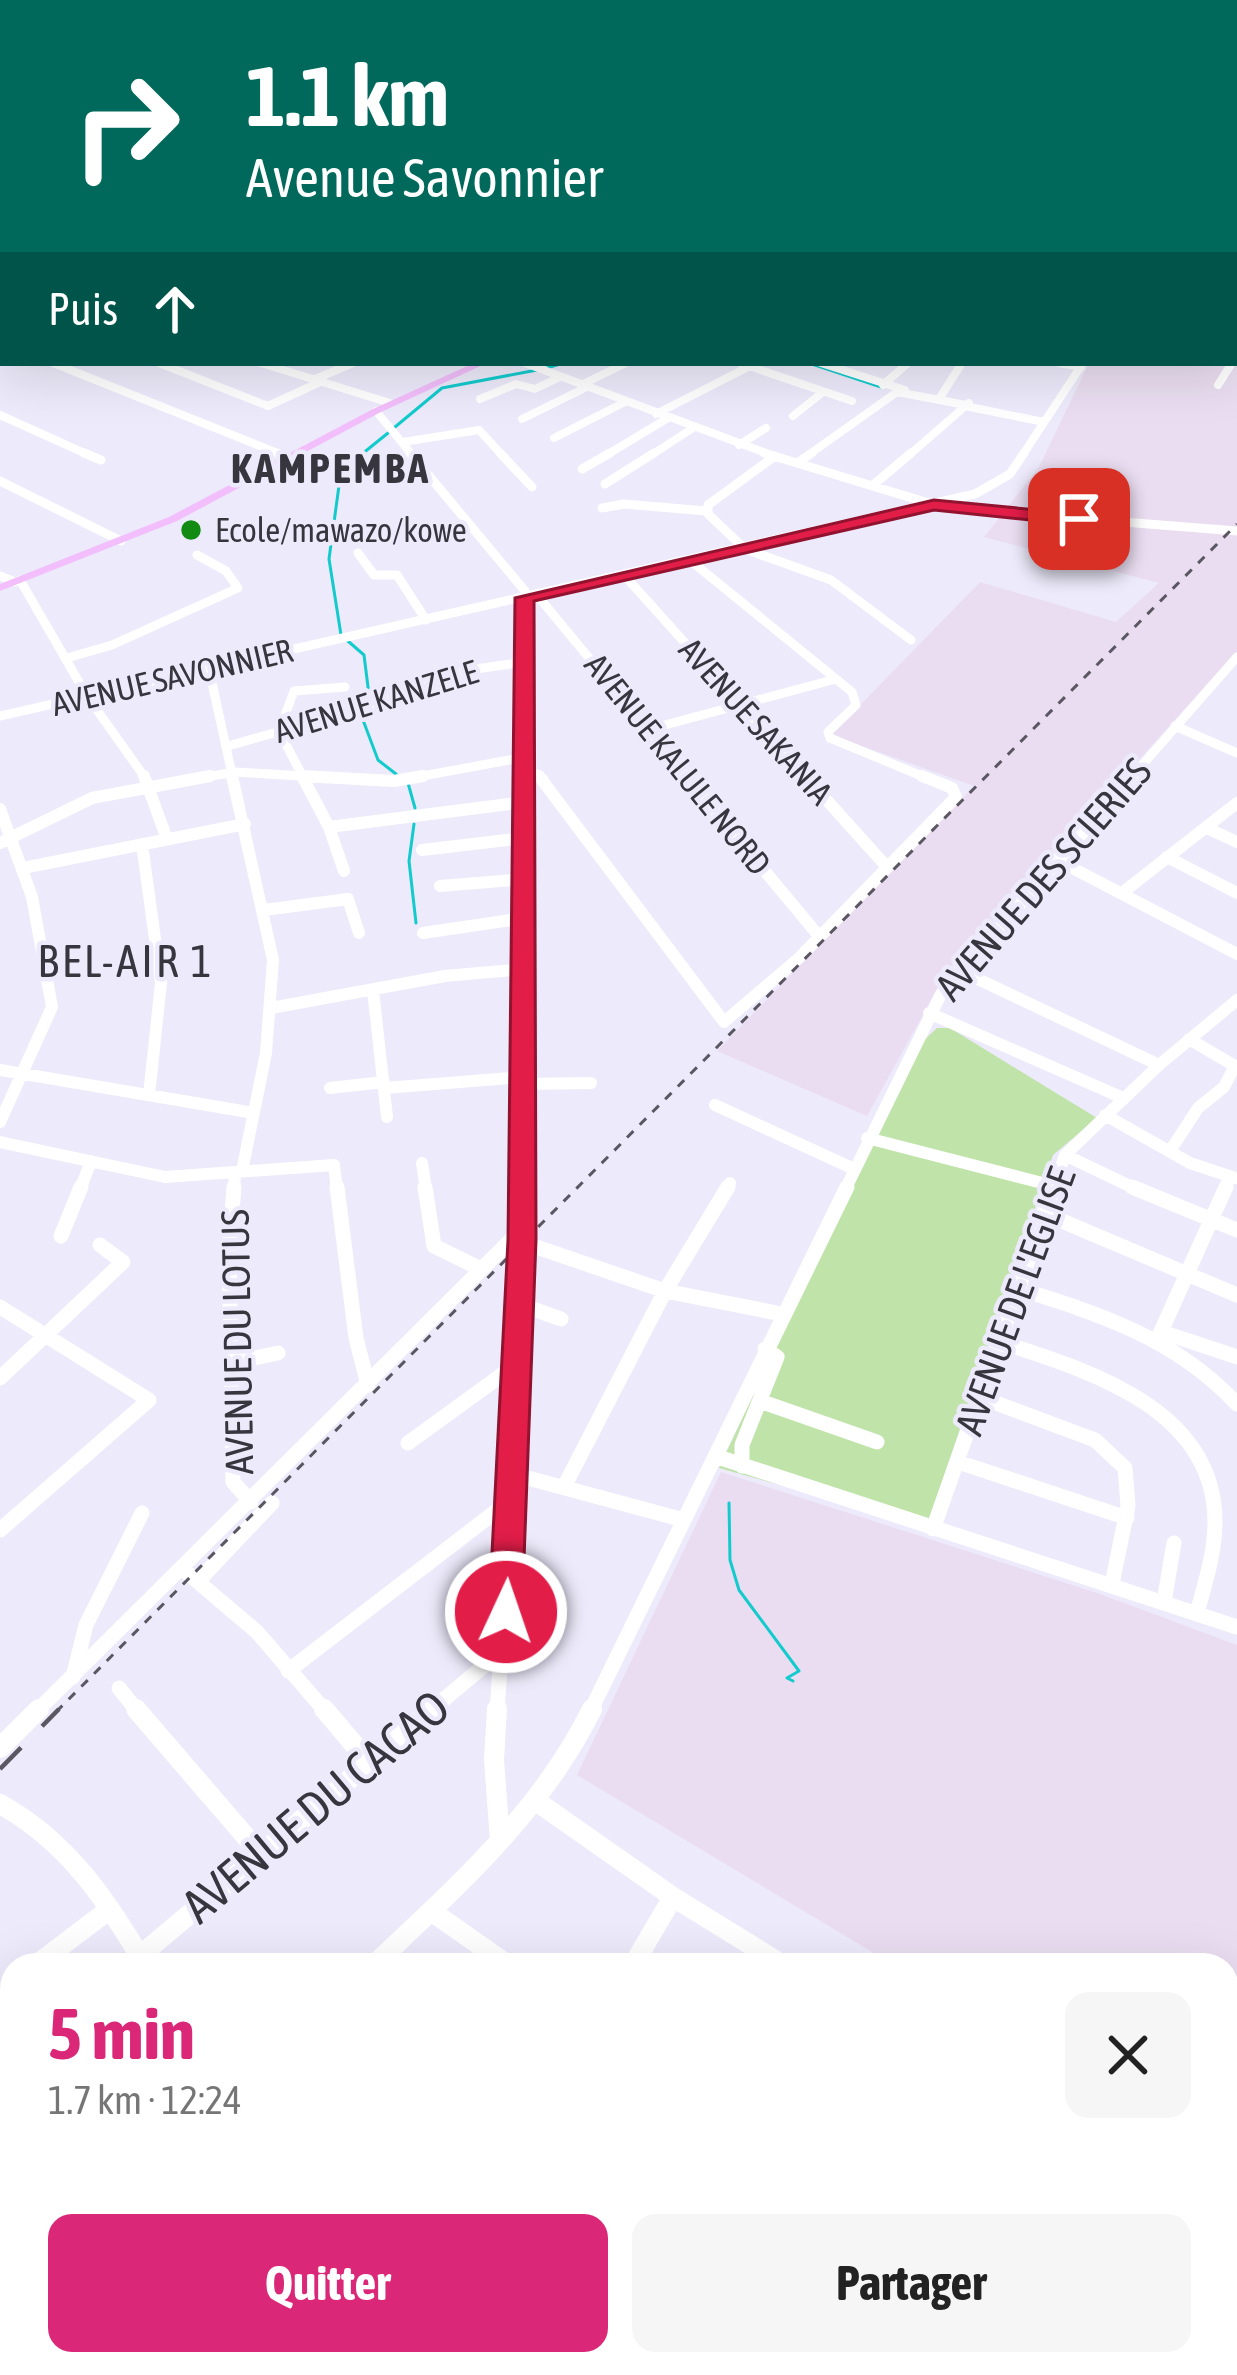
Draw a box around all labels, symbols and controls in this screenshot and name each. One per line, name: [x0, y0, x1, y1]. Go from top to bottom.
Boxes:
icon: right: [48, 48, 204, 204]
text: 1.1 km: [246, 48, 449, 144]
text: Avenue Savonnier: [246, 147, 603, 208]
icon: ahead: [142, 276, 208, 342]
text: Puis: [48, 283, 118, 335]
district label: KAMPEMBA: [231, 444, 431, 492]
pin: [1028, 468, 1130, 570]
icon: arrive: [1046, 486, 1112, 552]
place label: Ecole/mawazo/kowe: [215, 511, 467, 549]
marker: Ecole/mawazo/kowe: [178, 517, 204, 543]
street label: AVENUE SAKANIA: [672, 630, 841, 812]
street label: AVENUE SAVONNIER: [48, 631, 296, 723]
street label: AVENUE KALULE NORD: [577, 646, 779, 882]
street label: AVENUE KANZELE: [270, 652, 482, 750]
street label: AVENUE DES SCIERIES: [926, 749, 1160, 1009]
district label: BEL-AIR 1: [37, 935, 215, 987]
street label: AVENUE DE L'EGLISE: [946, 1161, 1084, 1440]
street label: AVENUE DU LOTUS: [213, 1209, 261, 1475]
position arrow: [443, 1549, 569, 1675]
street label: AVENUE DU CACAO: [171, 1679, 459, 1933]
text: 5 min: [48, 1992, 195, 2074]
button: close: [1065, 1992, 1191, 2118]
text: 1.7 km · 12:24: [48, 2078, 241, 2122]
button: Quitter: [48, 2214, 608, 2352]
button: Partager: [632, 2214, 1191, 2352]

